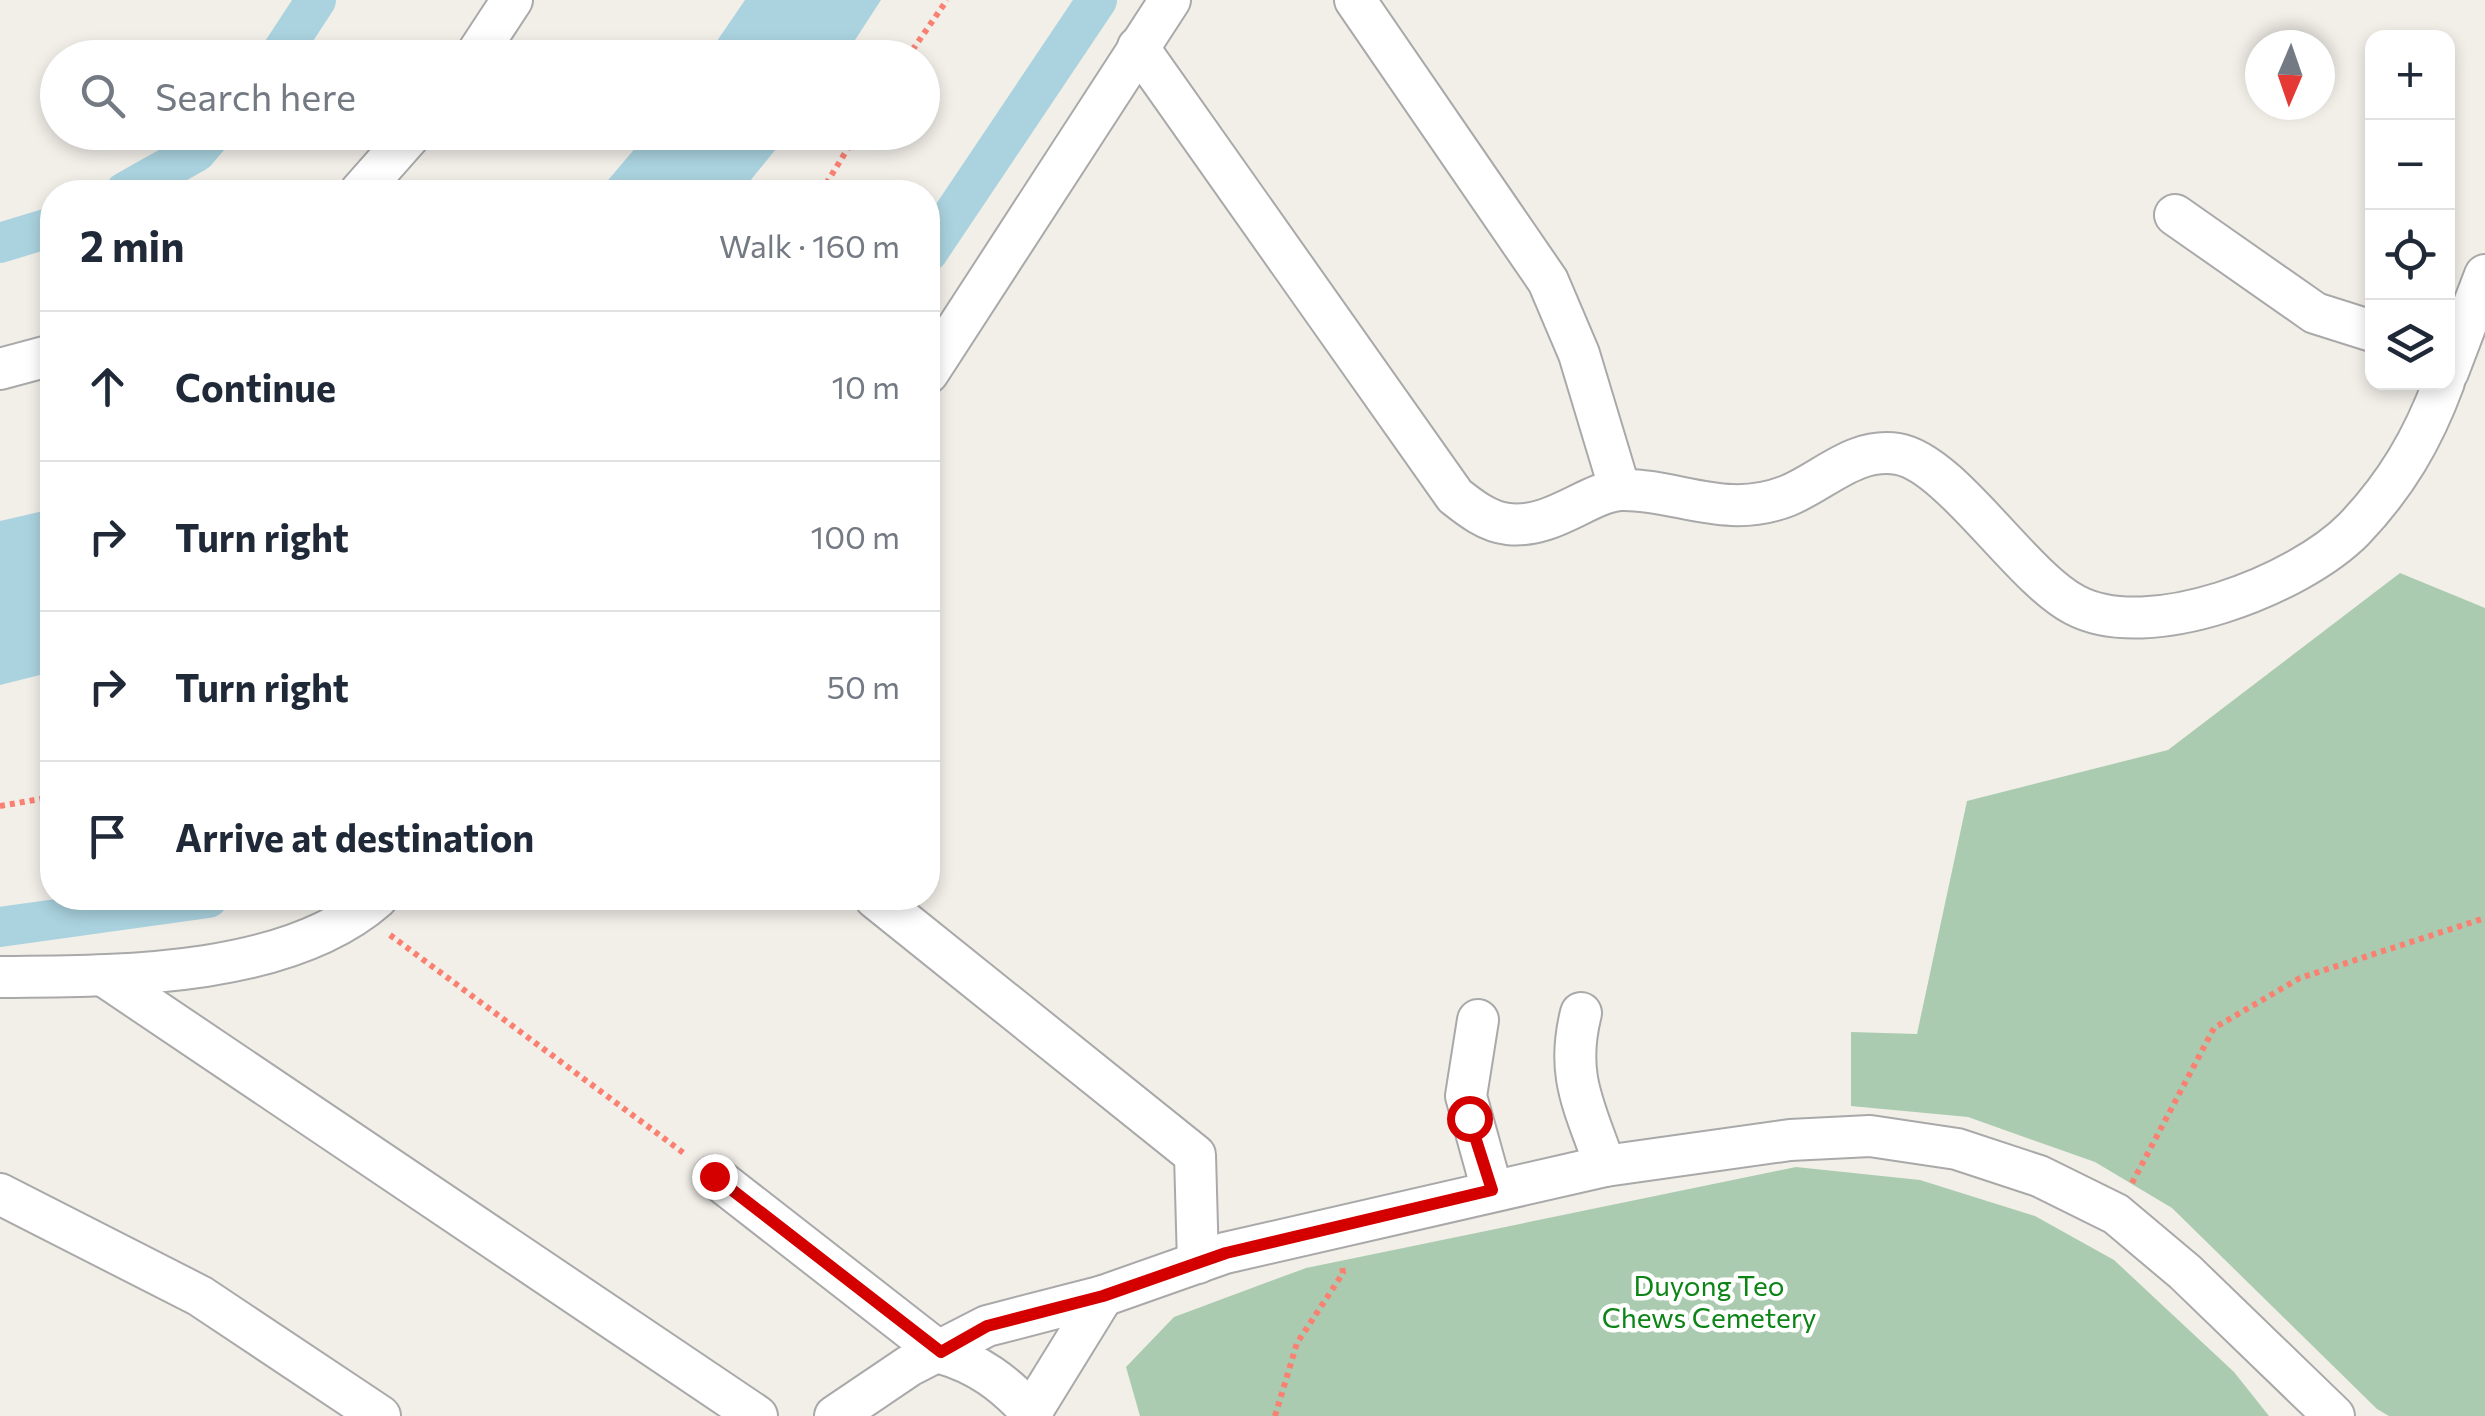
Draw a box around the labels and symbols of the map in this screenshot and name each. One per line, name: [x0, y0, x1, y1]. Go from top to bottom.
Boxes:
north arrow: [2245, 30, 2335, 120]
route start: [1447, 1096, 1493, 1142]
route end: [692, 1154, 738, 1200]
park label: Duyong Teo Chews Cemetery: [1602, 1268, 1816, 1334]

